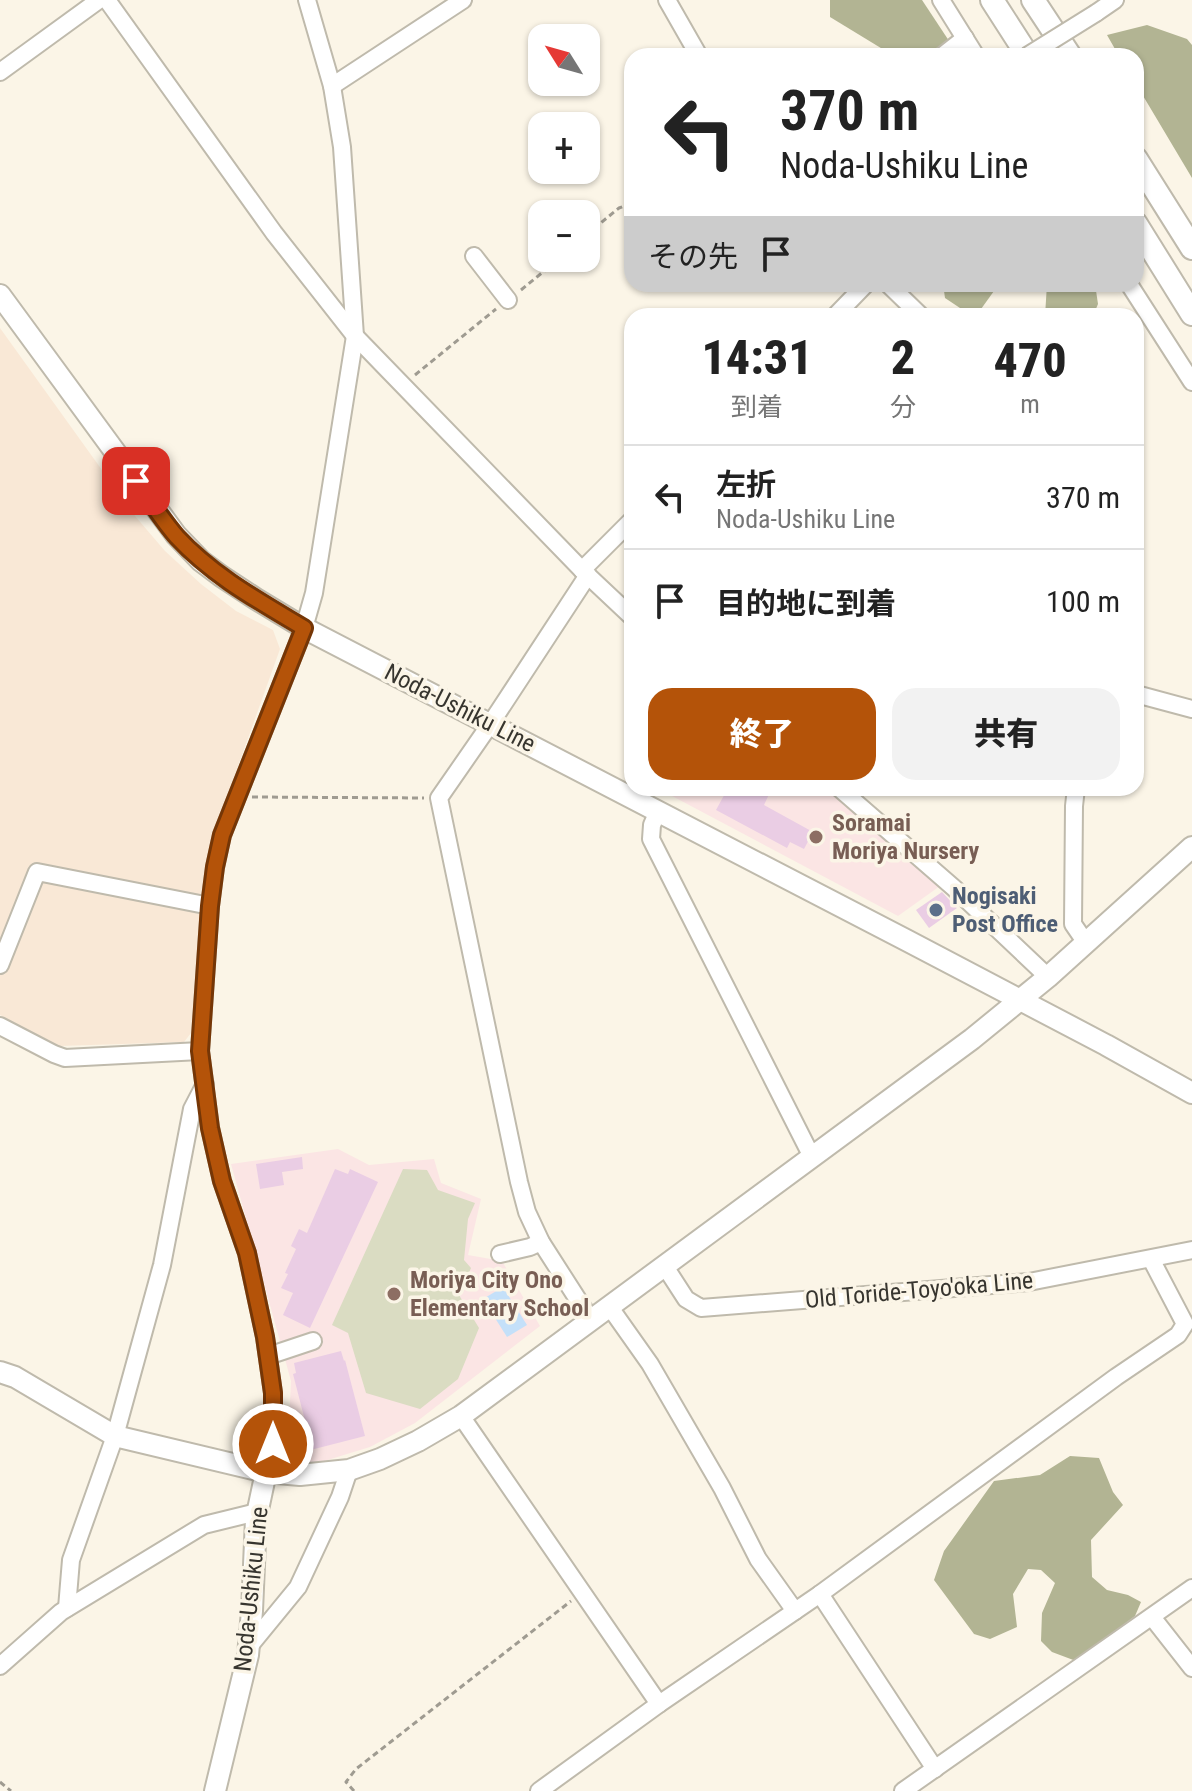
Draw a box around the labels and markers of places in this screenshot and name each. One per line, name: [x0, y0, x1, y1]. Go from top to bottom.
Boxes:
pin: [102, 447, 170, 515]
place label: Soramai Moriya Nursery: [832, 809, 979, 865]
marker: Soramai Moriya Nursery: [807, 828, 825, 846]
place label: Nogisaki Post Office: [952, 882, 1058, 938]
marker: Nogisaki Post Office: [927, 901, 945, 919]
place label: Moriya City Ono Elementary School: [410, 1266, 589, 1322]
marker: Moriya City Ono Elementary School: [385, 1285, 403, 1303]

